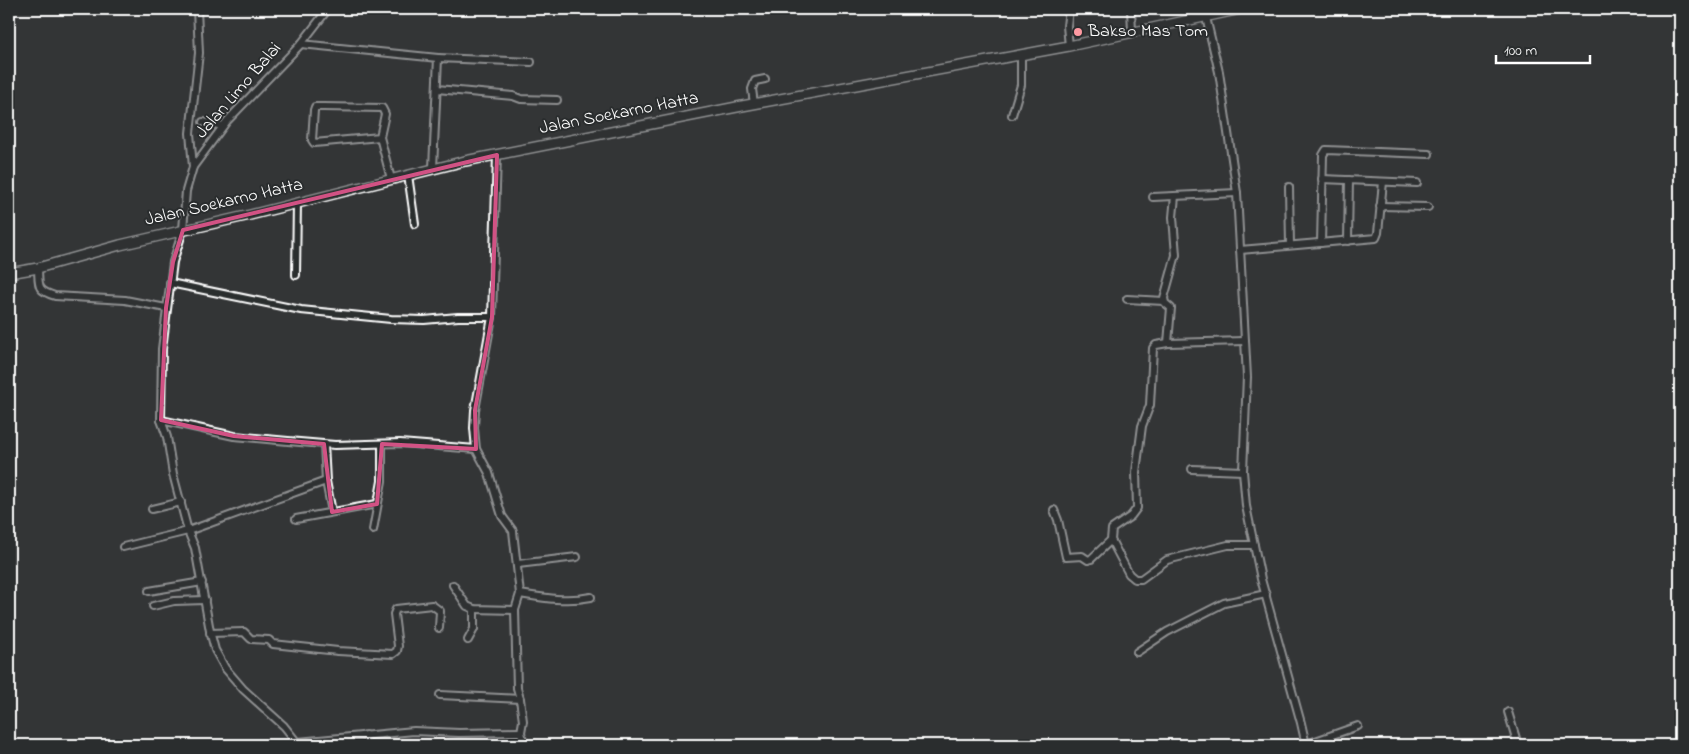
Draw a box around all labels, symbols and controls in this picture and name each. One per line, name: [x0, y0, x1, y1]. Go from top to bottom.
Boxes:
place label: Bakso Mas Tom: [1087, 19, 1208, 45]
marker: Bakso Mas Tom: [1072, 26, 1084, 38]
scale bar: [1496, 32, 1590, 64]
street label: Jalan Limo Balai: [190, 37, 288, 145]
text: 100 m: [1504, 40, 1537, 62]
street label: Jalan Soekarno Hatta: [537, 86, 701, 142]
street label: Jalan Soekarno Hatta: [142, 172, 306, 234]

